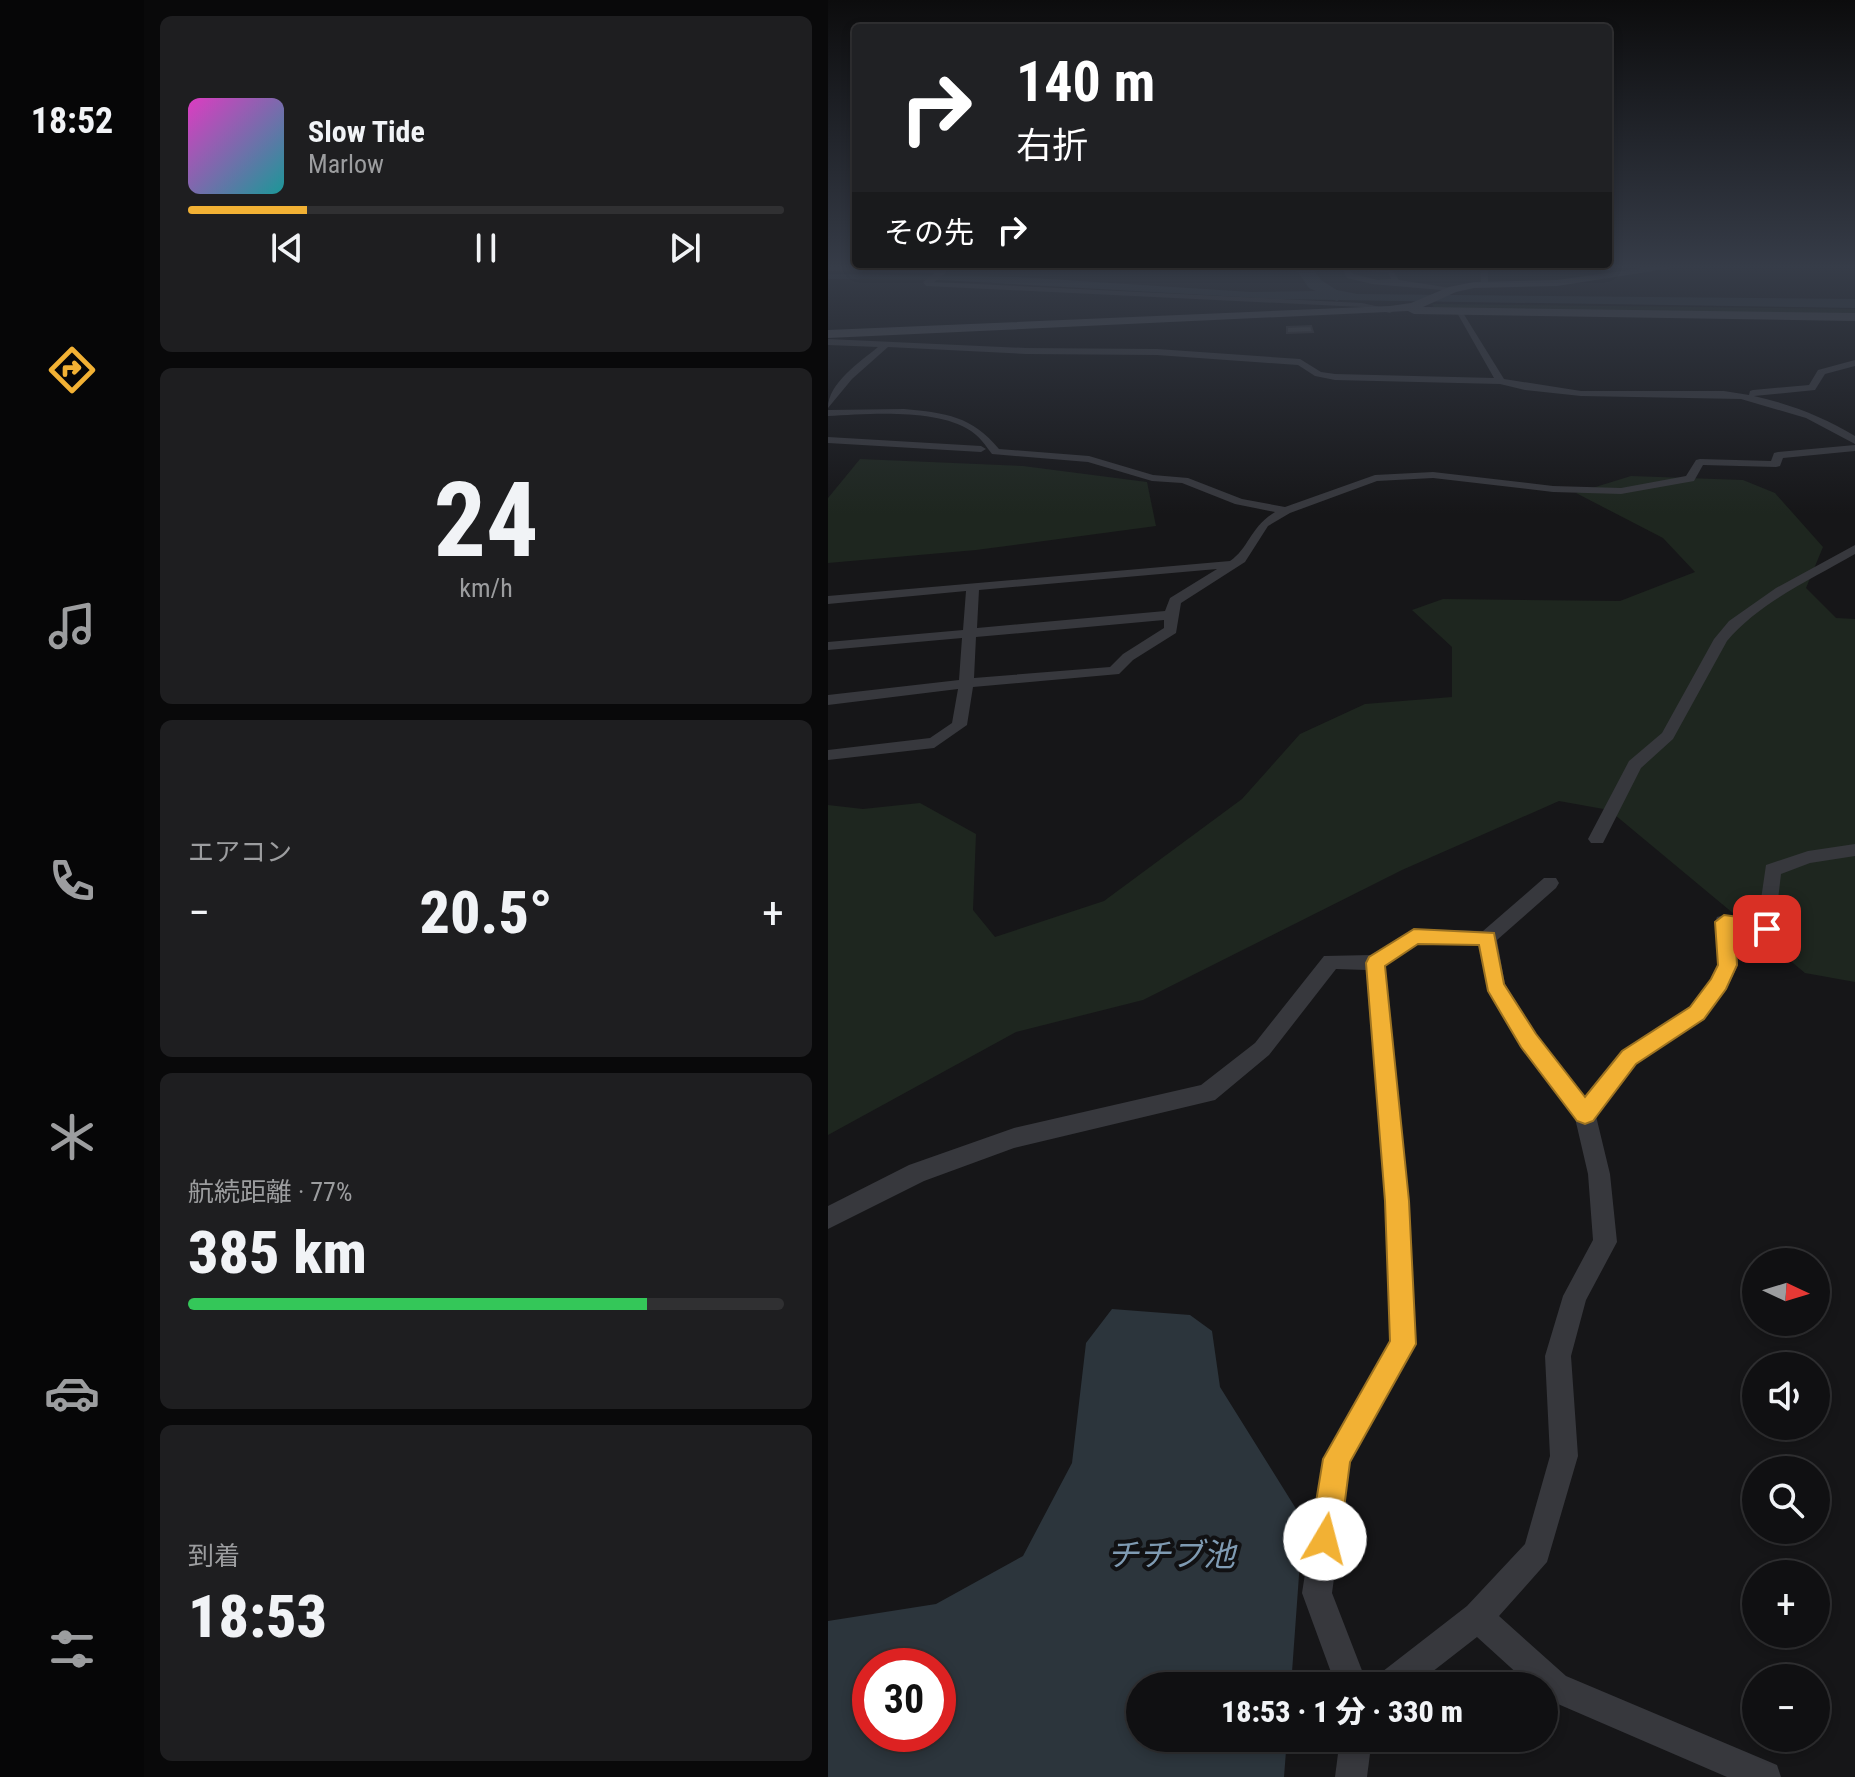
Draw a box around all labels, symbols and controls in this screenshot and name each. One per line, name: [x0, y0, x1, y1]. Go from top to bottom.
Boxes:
text: 140 m: [1016, 49, 1155, 115]
icon: right: [884, 56, 988, 160]
text: 18:52: [31, 100, 113, 142]
text: Slow Tide: [308, 114, 425, 149]
text: 右折: [1016, 125, 1088, 167]
text: Marlow: [308, 149, 384, 179]
icon: right: [990, 208, 1034, 252]
text: その先: [884, 215, 974, 250]
icon: previous: [265, 226, 309, 270]
icon: pause: [464, 226, 508, 270]
icon: next: [663, 226, 707, 270]
icon: directions: [44, 342, 100, 398]
text: 24: [433, 460, 539, 581]
text: km/h: [459, 573, 513, 603]
icon: music: [44, 598, 100, 654]
text: エアコン: [188, 837, 292, 867]
icon: phone: [44, 853, 100, 909]
text: 20.5°: [420, 877, 553, 948]
text: −: [188, 887, 210, 939]
text: +: [762, 887, 784, 939]
pin: [1733, 895, 1801, 963]
icon: arrive: [1745, 907, 1789, 951]
icon: climate: [44, 1109, 100, 1165]
text: 航続距離 · 77%: [188, 1177, 352, 1207]
text: 385 km: [188, 1217, 367, 1288]
north arrow: [1742, 1248, 1830, 1336]
map controls: [1742, 1248, 1830, 1752]
button: sound: [1742, 1352, 1830, 1440]
icon: car: [44, 1365, 100, 1421]
button: search: [1742, 1456, 1830, 1544]
position arrow: [1283, 1497, 1367, 1581]
water label: チチブ池: [1107, 1536, 1238, 1574]
text: 到着: [188, 1541, 240, 1571]
button: +: [1742, 1560, 1830, 1648]
text: 18:53: [188, 1581, 327, 1652]
icon: filters: [44, 1621, 100, 1677]
speed limit sign: 30: [852, 1648, 956, 1752]
button: −: [1742, 1664, 1830, 1752]
text: 18:53 · 1 分 · 330 m: [1221, 1694, 1463, 1729]

